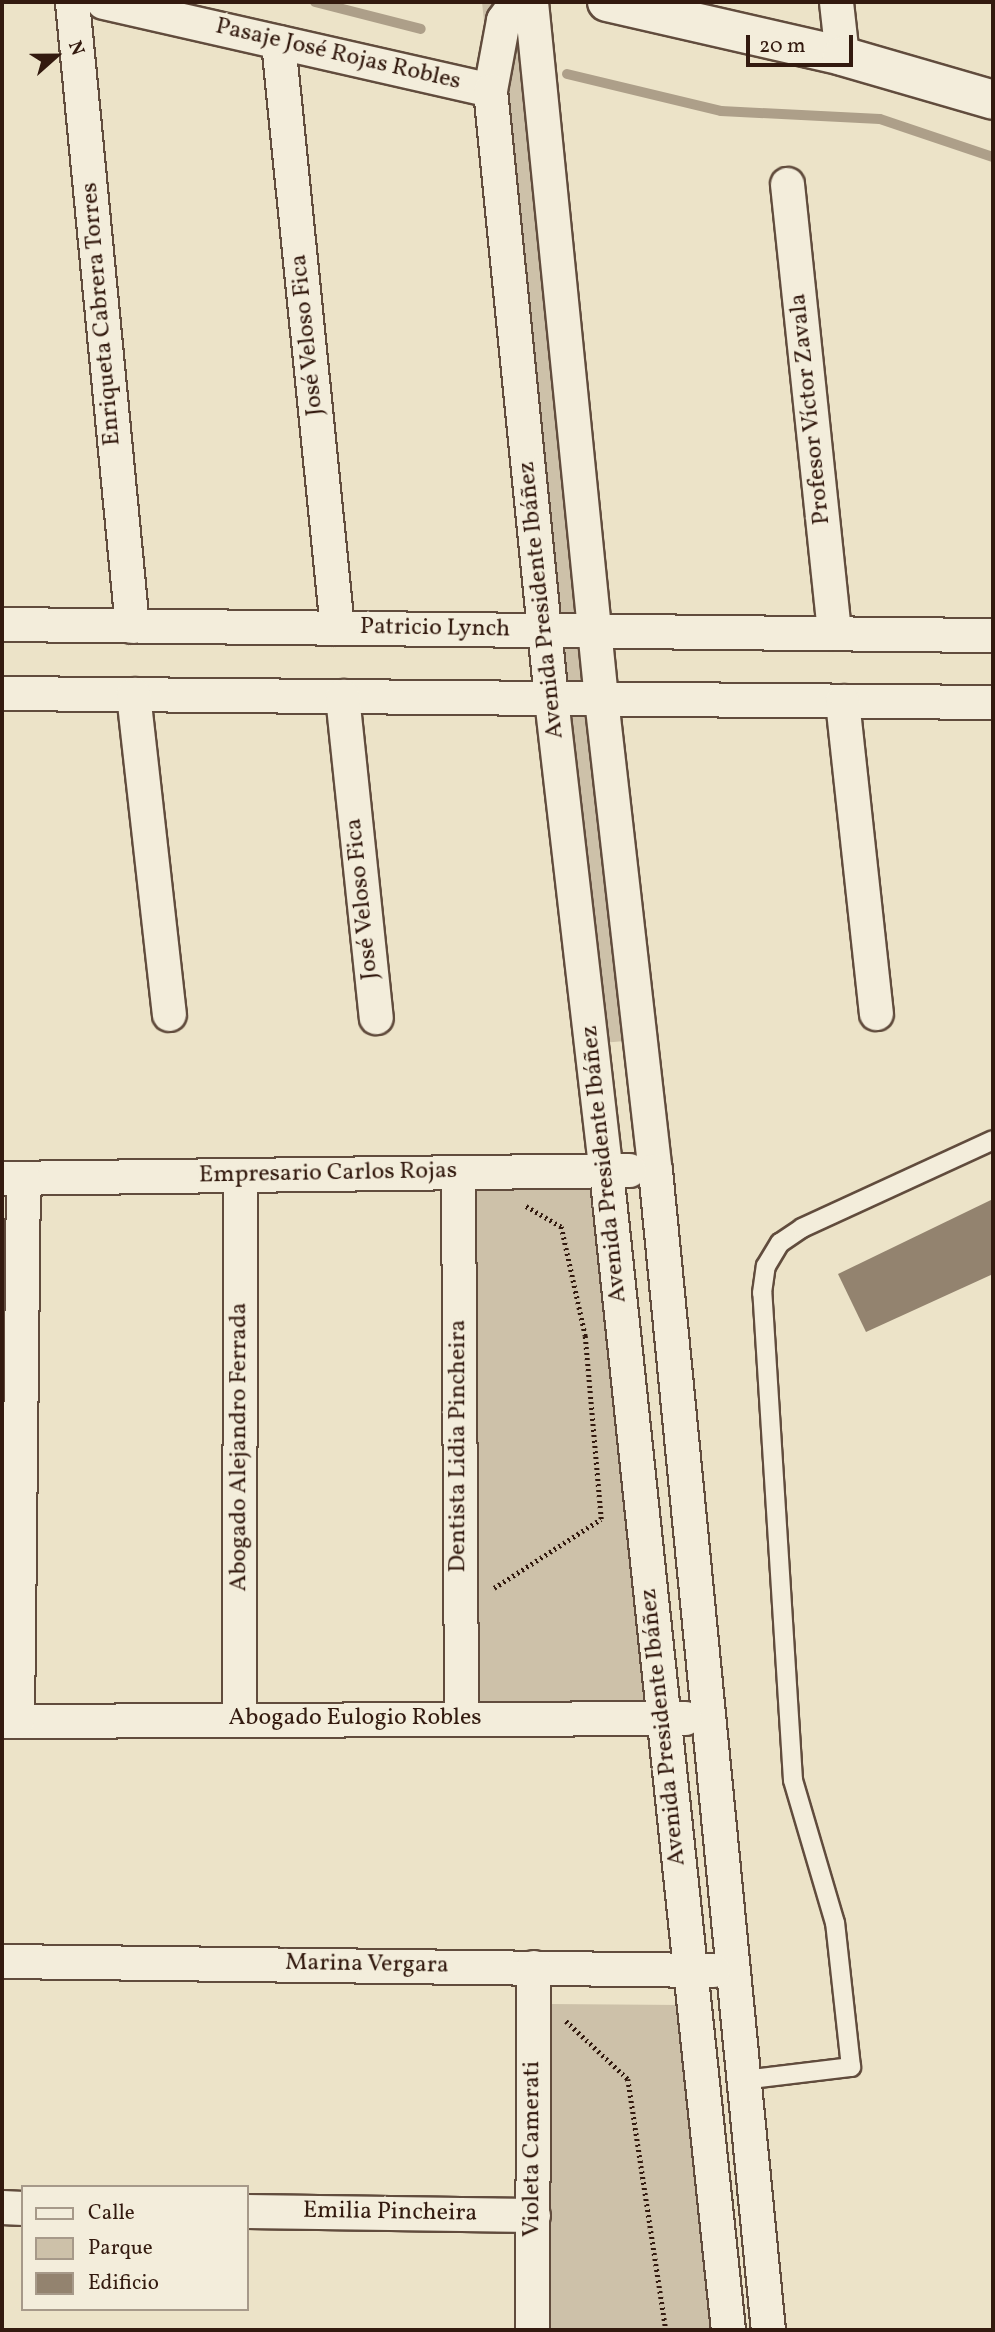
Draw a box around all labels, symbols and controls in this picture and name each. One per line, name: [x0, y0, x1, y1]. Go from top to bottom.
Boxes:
street label: Pasaje José Rojas Robles: [213, 13, 463, 97]
north arrow: [21, 21, 91, 91]
scale bar: [750, 21, 857, 65]
text: 20 m: [759, 32, 805, 61]
text: N: [61, 37, 90, 60]
street label: Enriqueta Cabrera Torres: [76, 181, 128, 447]
street label: José Veloso Fica: [285, 252, 331, 418]
street label: Profesor Víctor Zavala: [784, 292, 838, 526]
street label: Avenida Presidente Ibáñez: [513, 460, 571, 740]
street label: Patricio Lynch: [360, 613, 510, 645]
street label: José Veloso Fica: [340, 816, 386, 982]
street label: Avenida Presidente Ibáñez: [576, 1024, 634, 1304]
street label: Empresario Carlos Rojas: [199, 1157, 457, 1191]
street label: Abogado Alejandro Ferrada: [226, 1303, 254, 1591]
street label: Dentista Lidia Pincheira: [445, 1319, 473, 1573]
street label: Avenida Presidente Ibáñez: [635, 1587, 693, 1867]
street label: Abogado Eulogio Robles: [228, 1705, 482, 1733]
street label: Marina Vergara: [285, 1949, 449, 1981]
street label: Violeta Camerati: [519, 2061, 547, 2237]
legend: [21, 2185, 248, 2311]
street label: Emilia Pincheira: [302, 2197, 478, 2229]
text: Calle: [88, 2199, 135, 2228]
text: Parque: [88, 2234, 153, 2263]
text: Edificio: [88, 2269, 159, 2298]

